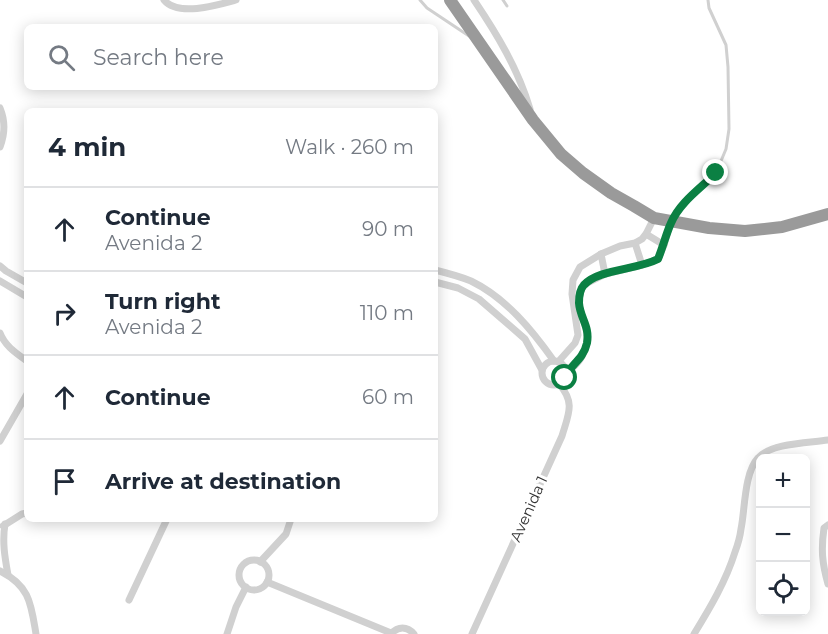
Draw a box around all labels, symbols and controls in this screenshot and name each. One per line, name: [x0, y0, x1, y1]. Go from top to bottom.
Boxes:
search box: [24, 24, 438, 90]
icon: search: [45, 41, 78, 74]
text: Search here: [93, 44, 224, 71]
text: 4 min: [48, 131, 126, 163]
text: Walk · 260 m: [285, 135, 414, 159]
route end: [702, 159, 728, 185]
text: Continue: [105, 204, 211, 231]
icon: ahead: [48, 213, 81, 246]
text: 90 m: [362, 217, 414, 241]
text: Avenida 2: [105, 231, 202, 255]
text: Turn right: [105, 288, 220, 315]
icon: right: [48, 297, 81, 330]
text: 110 m: [360, 301, 414, 325]
text: Avenida 2: [105, 315, 202, 339]
route start: [551, 364, 577, 390]
icon: ahead: [48, 381, 81, 414]
text: Continue: [105, 384, 211, 411]
text: 60 m: [362, 385, 414, 409]
map controls: [756, 454, 810, 616]
button: +: [756, 454, 810, 508]
icon: arrive: [48, 465, 81, 498]
text: Arrive at destination: [105, 468, 341, 495]
street label: Avenida 1: [506, 473, 551, 545]
button: −: [756, 508, 810, 562]
button: locate: [756, 562, 810, 616]

